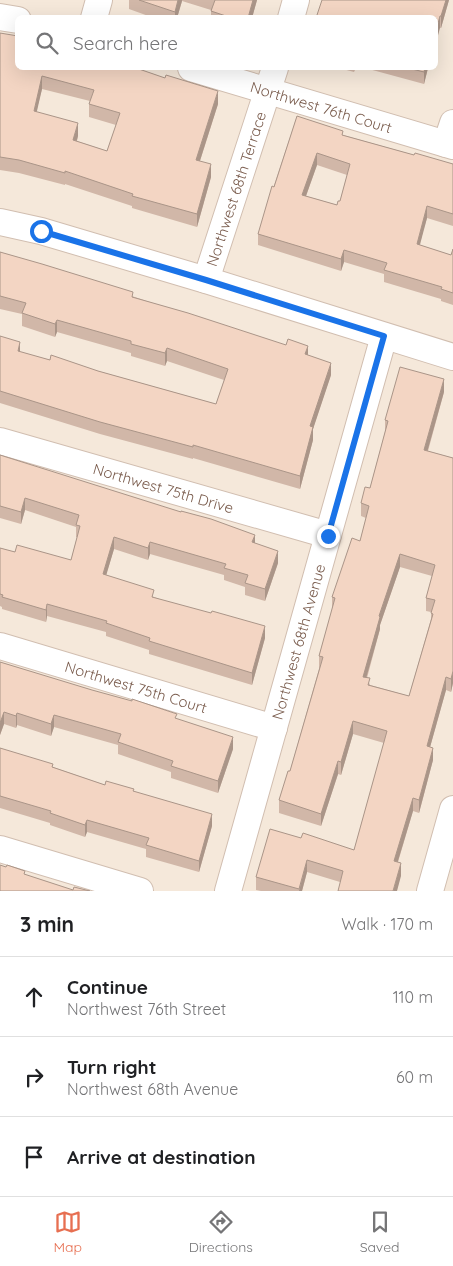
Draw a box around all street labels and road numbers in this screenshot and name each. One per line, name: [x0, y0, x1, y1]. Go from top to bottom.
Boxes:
street label: Northwest 76th Court: [248, 77, 394, 137]
street label: Northwest 68th Terrace: [202, 109, 270, 269]
street label: Northwest 75th Drive: [91, 459, 236, 517]
street label: Northwest 68th Avenue: [267, 562, 329, 722]
street label: Northwest 75th Court: [63, 656, 209, 717]

